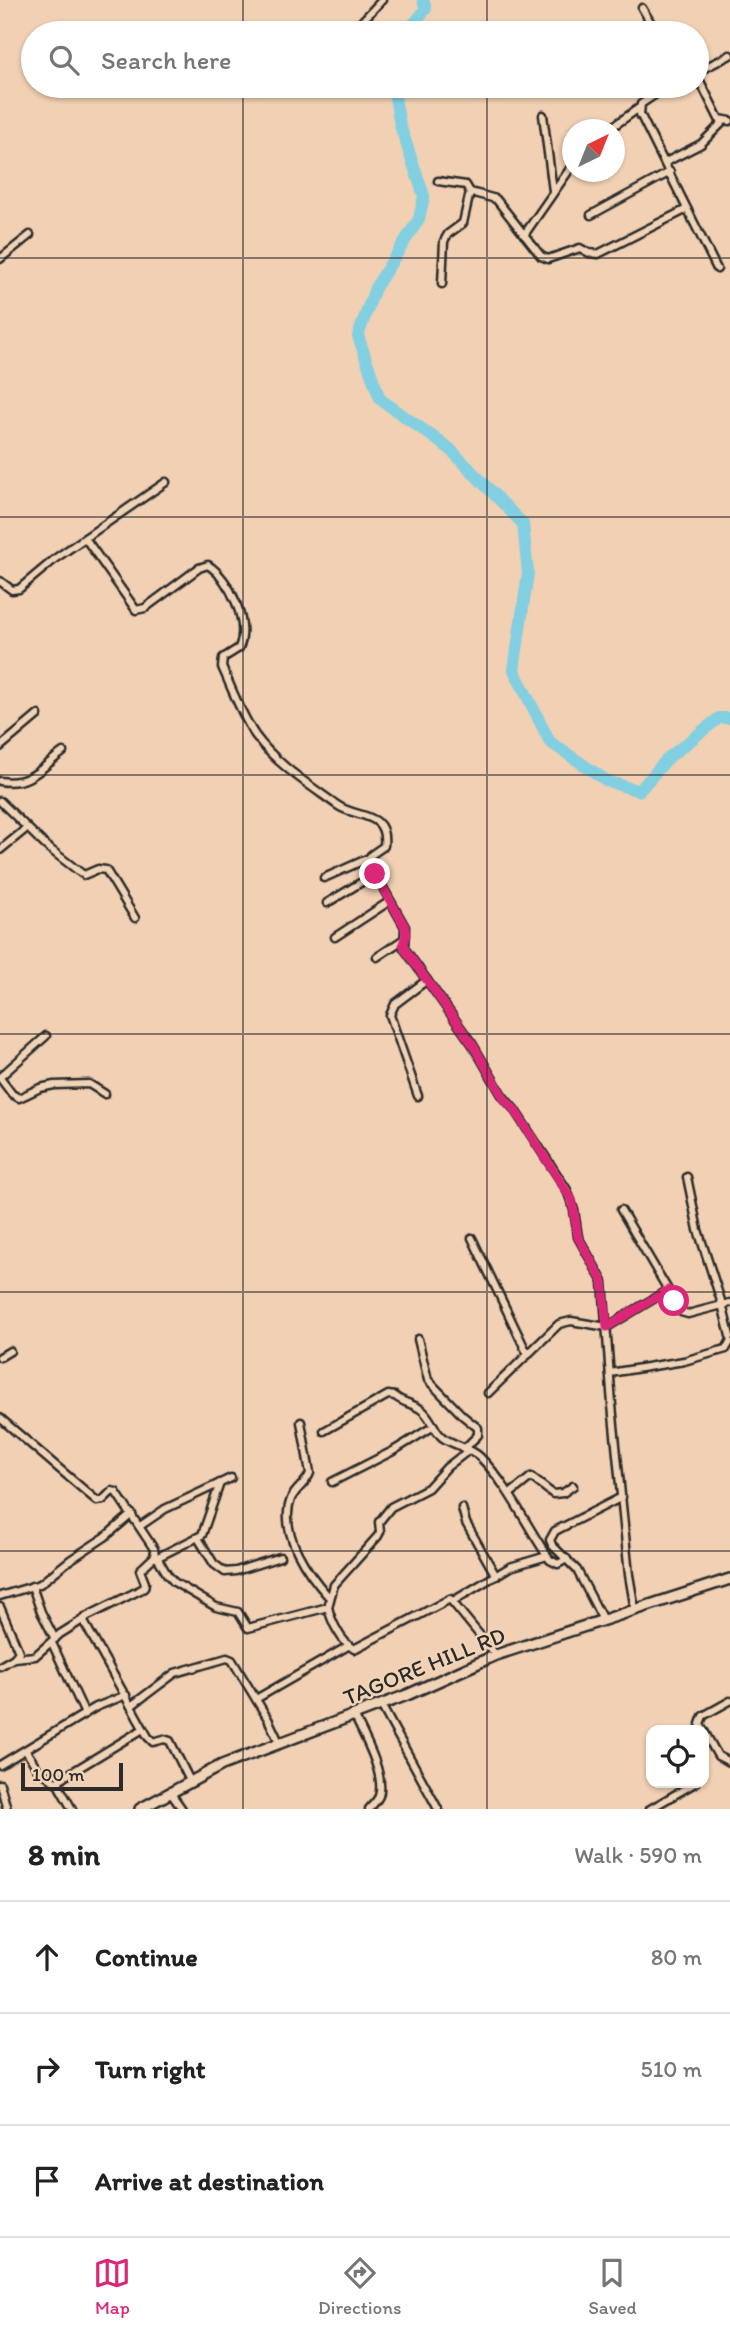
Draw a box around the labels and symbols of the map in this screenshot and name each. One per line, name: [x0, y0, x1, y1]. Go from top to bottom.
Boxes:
north arrow: [562, 119, 625, 182]
route end: [359, 858, 390, 889]
route start: [658, 1285, 689, 1316]
street label: TAGORE HILL RD: [339, 1621, 509, 1711]
scale bar: [21, 1760, 122, 1792]

